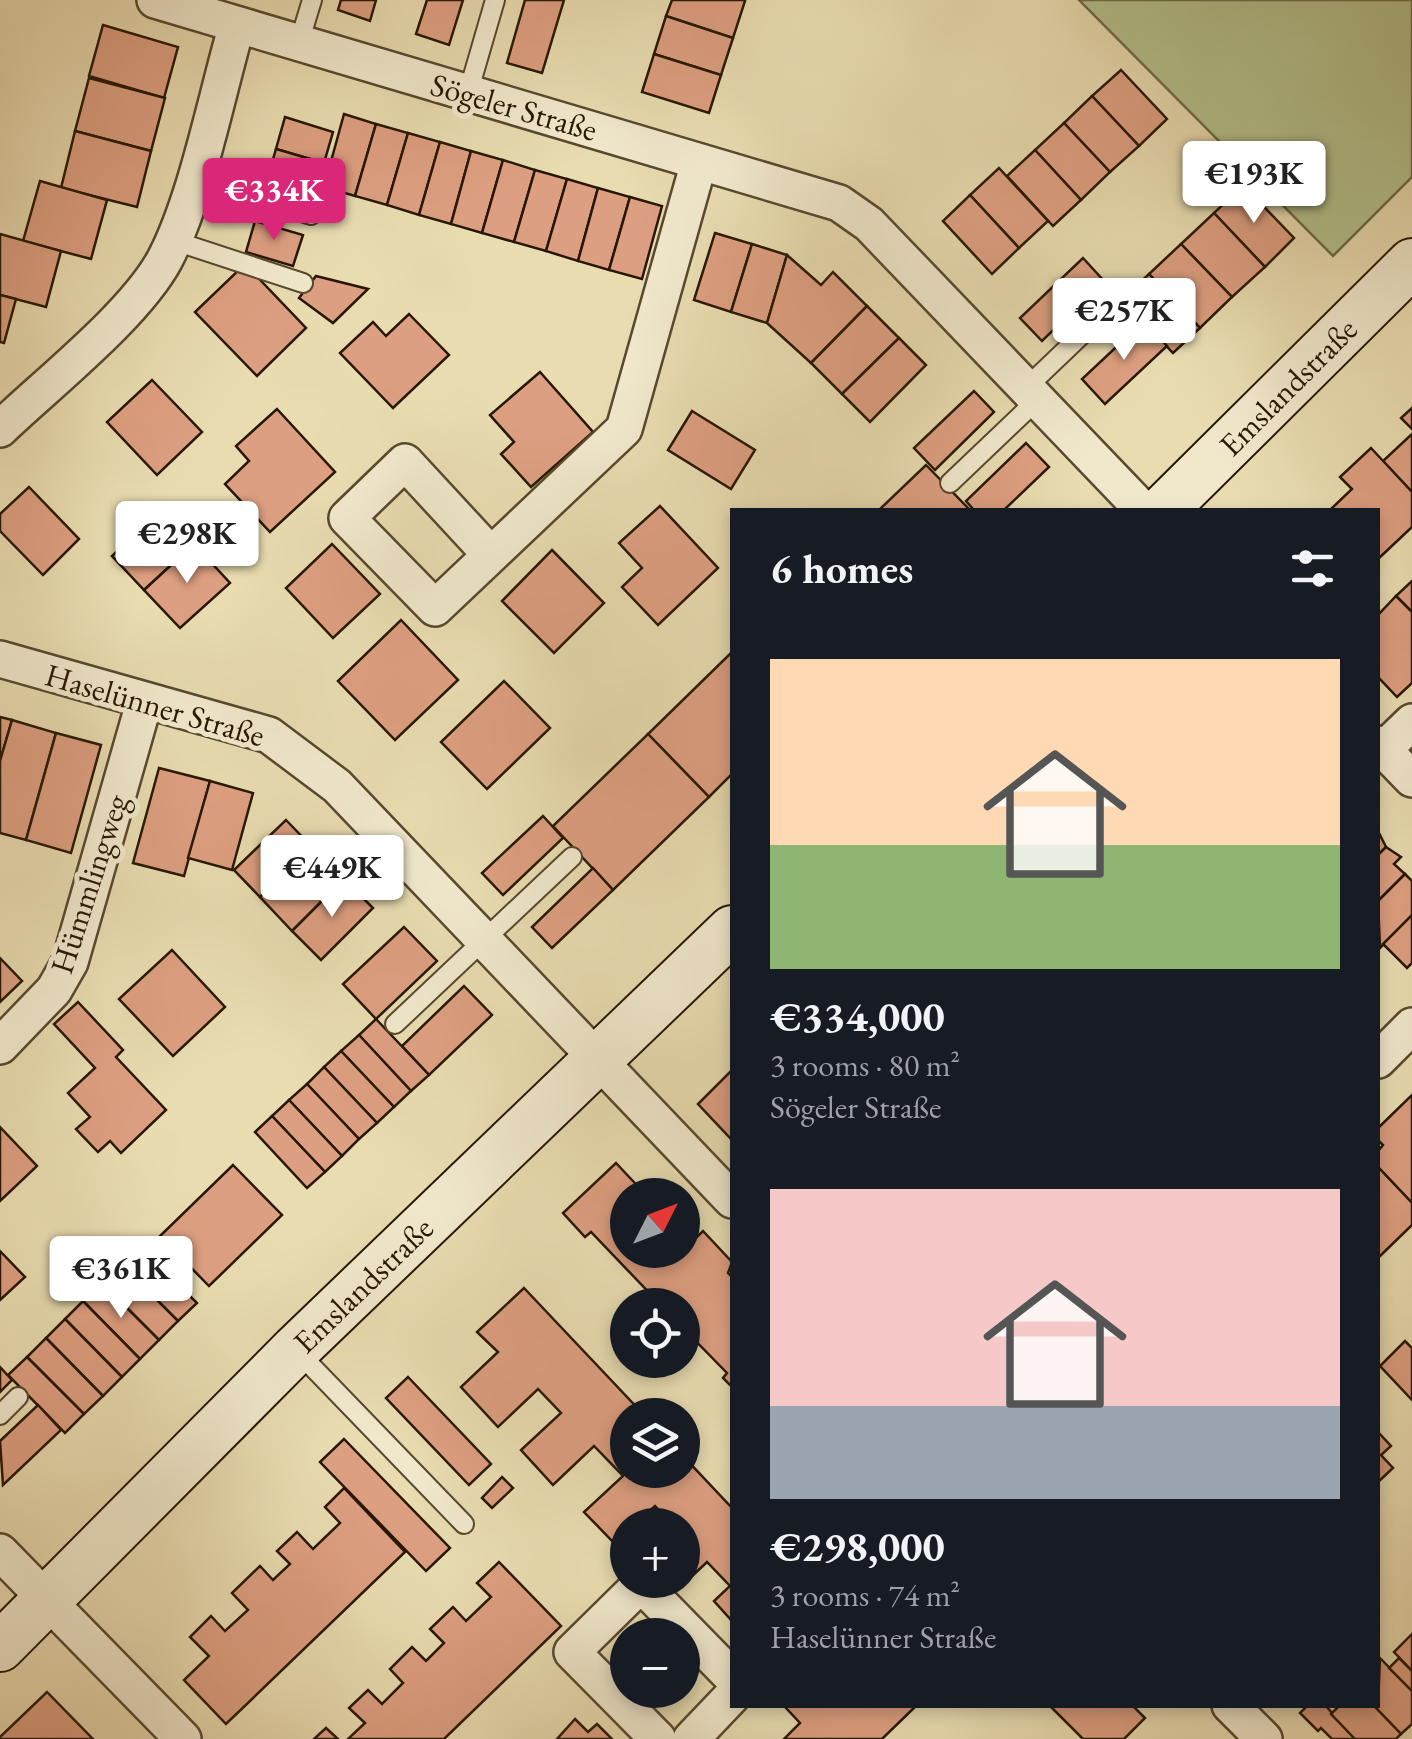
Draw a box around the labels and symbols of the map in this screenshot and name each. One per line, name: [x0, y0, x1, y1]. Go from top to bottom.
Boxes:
street label: Sögeler Straße: [426, 63, 602, 151]
pin: €193K: [1184, 141, 1324, 226]
pin: €334K: [204, 158, 344, 243]
pin: €257K: [1054, 278, 1194, 363]
street label: Emslandstraße: [1210, 309, 1366, 465]
pin: €298K: [117, 501, 257, 586]
street label: Haselünner Straße: [40, 654, 270, 756]
street label: Hümmlingweg: [40, 788, 138, 979]
pin: €449K: [262, 835, 402, 920]
north arrow: [610, 1178, 700, 1268]
street label: Emslandstraße: [284, 1208, 442, 1362]
pin: €361K: [51, 1236, 191, 1321]

